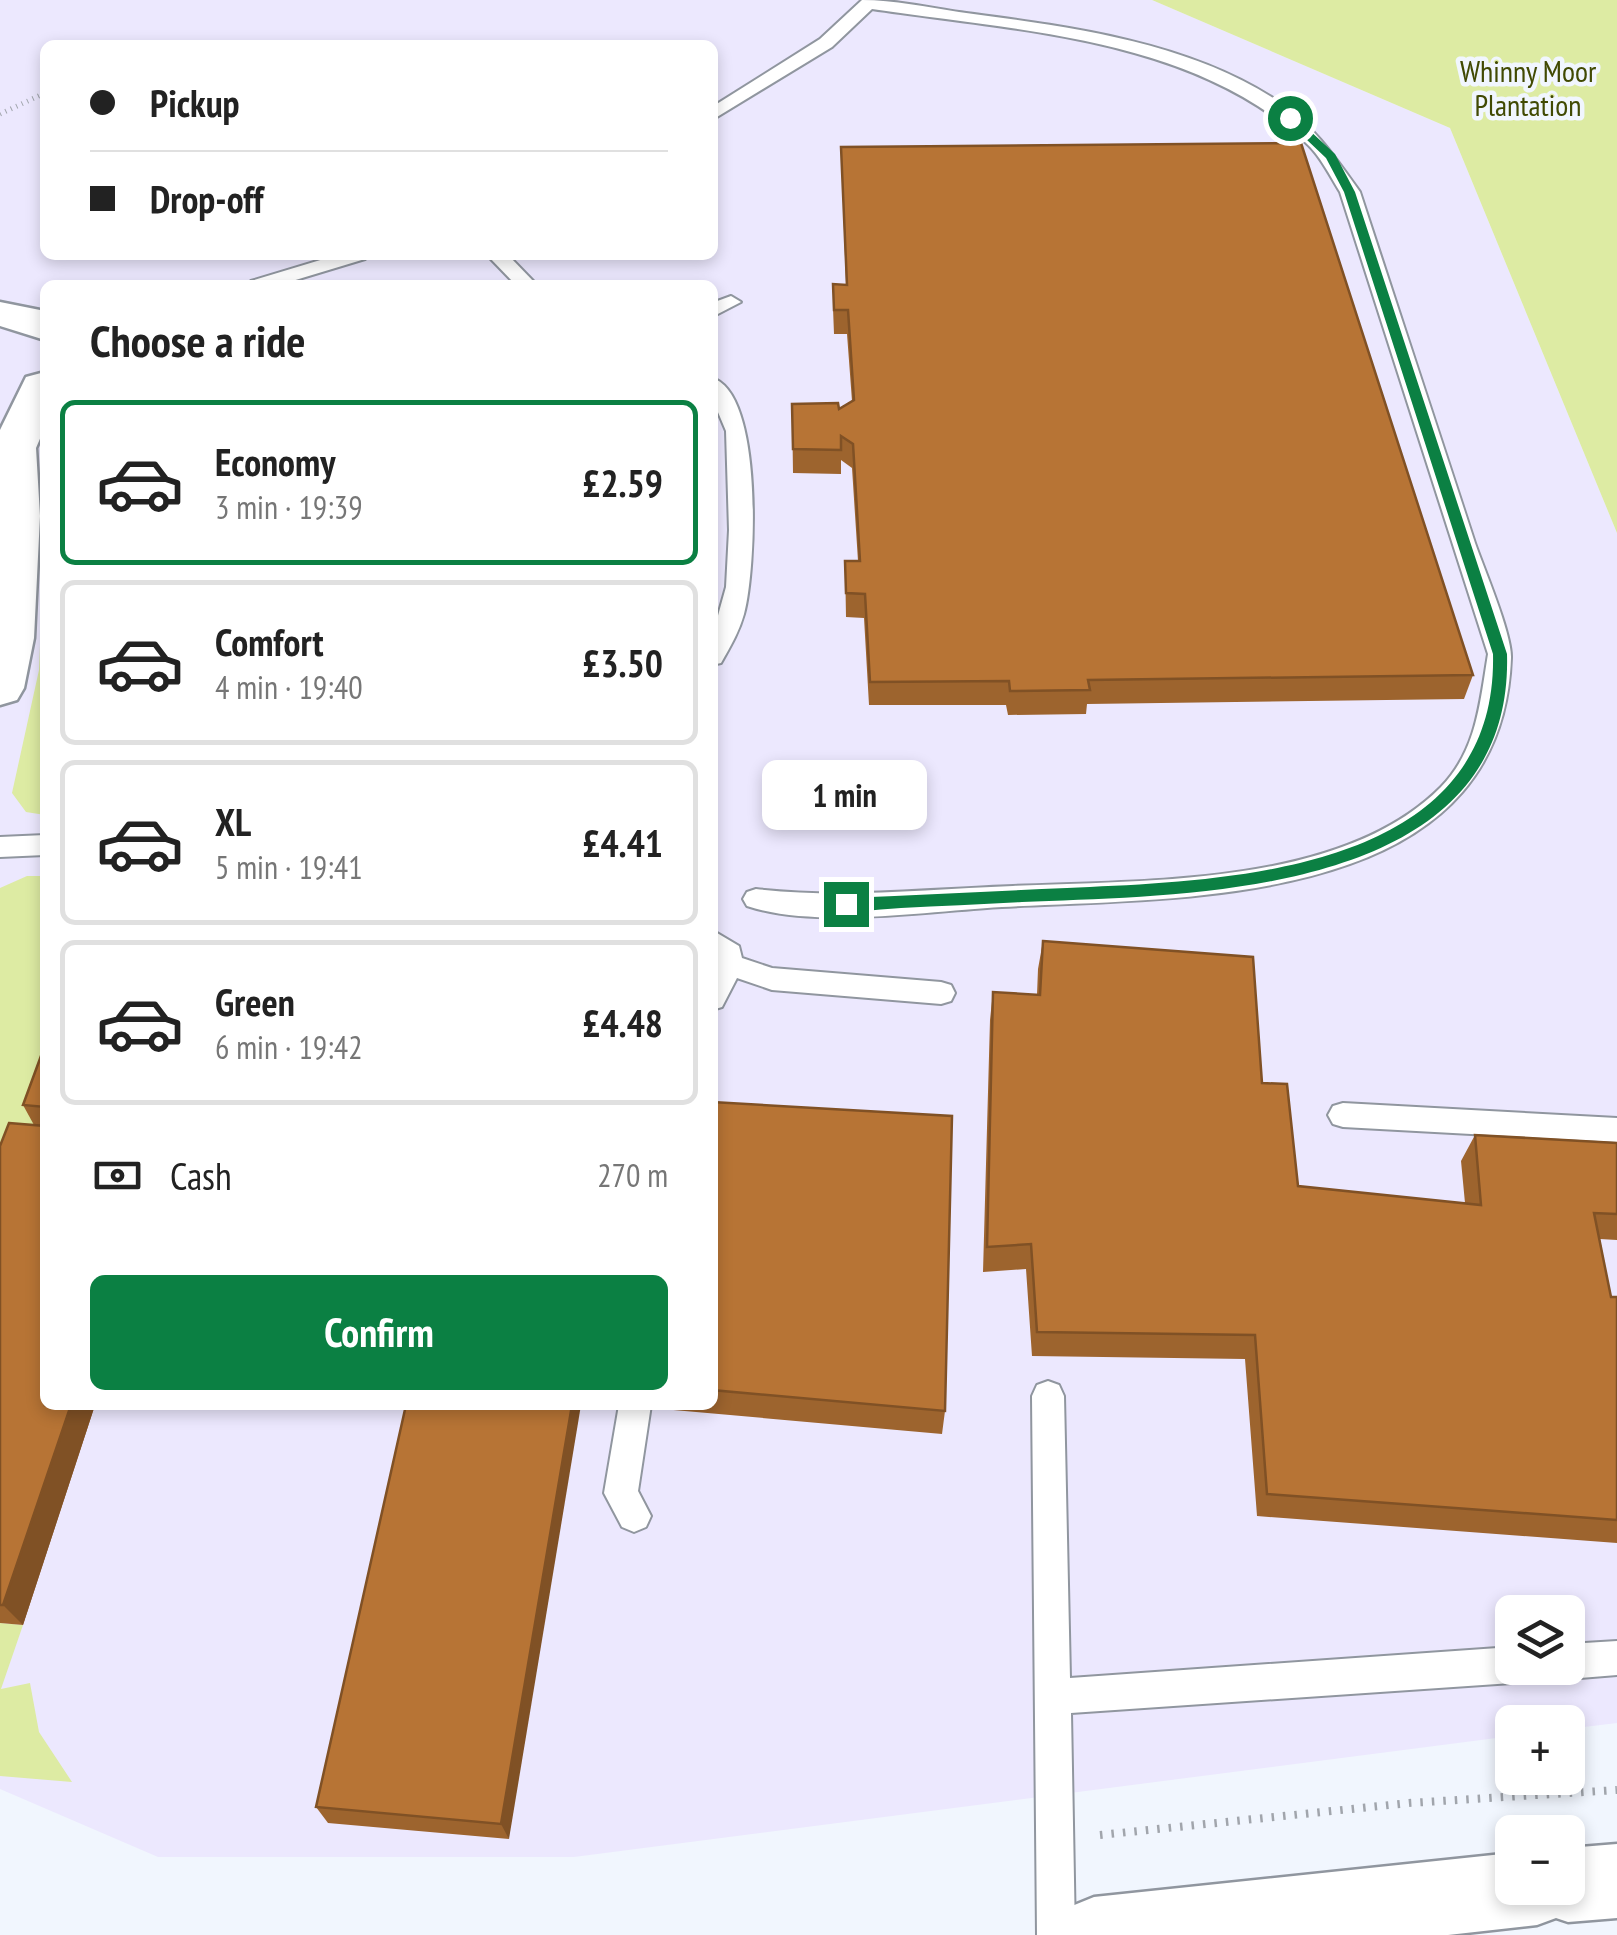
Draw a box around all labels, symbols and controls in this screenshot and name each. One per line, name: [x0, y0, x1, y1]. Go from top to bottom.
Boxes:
park label: Whinny Moor Plantation: [1460, 51, 1597, 124]
text: Pickup: [150, 78, 240, 127]
route start: [1268, 96, 1313, 141]
text: Drop-off: [150, 174, 264, 223]
text: Choose a ride: [90, 311, 305, 369]
text: Economy: [215, 437, 335, 486]
icon: car: [95, 438, 185, 528]
text: £2.59: [582, 458, 663, 507]
text: 3 min · 19:39: [215, 486, 363, 528]
text: Comfort: [215, 617, 324, 666]
icon: car: [95, 618, 185, 708]
text: £3.50: [582, 638, 663, 687]
text: 4 min · 19:40: [215, 666, 363, 708]
callout: 1 min: [764, 759, 928, 829]
text: 1 min: [812, 774, 877, 816]
text: XL: [215, 797, 251, 846]
icon: car: [95, 798, 185, 888]
text: £4.41: [582, 818, 663, 867]
text: 5 min · 19:41: [215, 846, 363, 888]
route end: [824, 882, 869, 927]
text: Green: [215, 977, 295, 1026]
icon: car: [95, 978, 185, 1068]
text: £4.48: [582, 998, 663, 1047]
text: 6 min · 19:42: [215, 1026, 363, 1068]
icon: cash: [90, 1148, 145, 1203]
text: Cash: [170, 1151, 232, 1200]
text: 270 m: [597, 1154, 668, 1196]
button: Confirm: [90, 1275, 668, 1390]
map controls: [1495, 1595, 1585, 1905]
button: layers: [1495, 1595, 1585, 1685]
button: +: [1495, 1705, 1585, 1795]
button: −: [1495, 1815, 1585, 1905]

